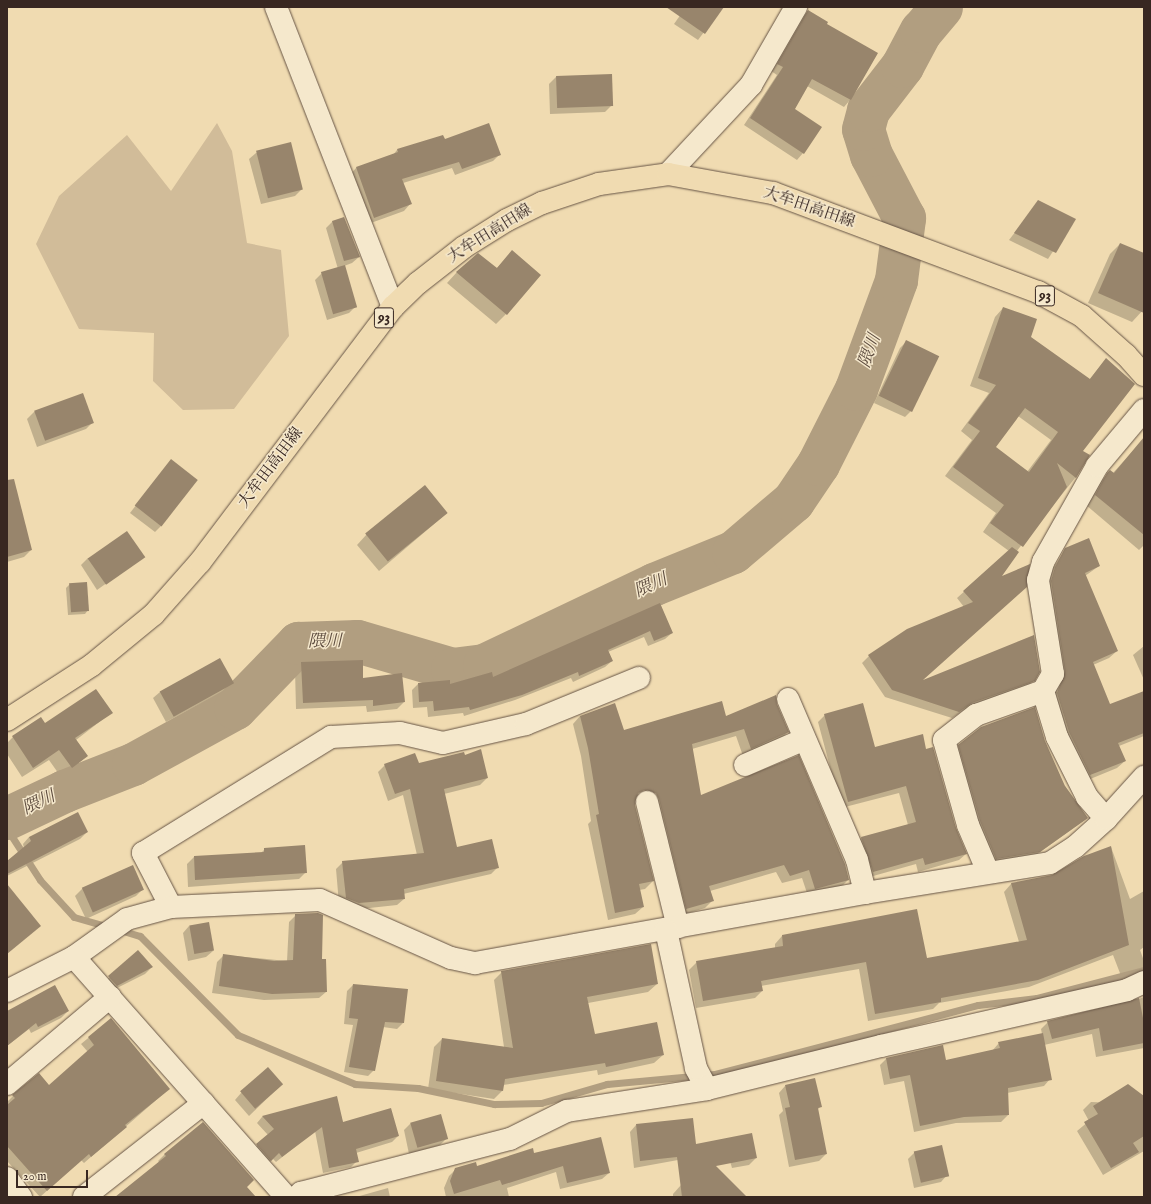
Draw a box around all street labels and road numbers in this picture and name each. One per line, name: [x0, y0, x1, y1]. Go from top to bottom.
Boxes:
street label: 大牟田高田線: [760, 183, 858, 233]
street label: 大牟田高田線: [444, 200, 536, 268]
road number: 93: [1034, 283, 1056, 309]
road number: 93: [373, 305, 395, 331]
street label: 大牟田高田線: [234, 424, 308, 512]

